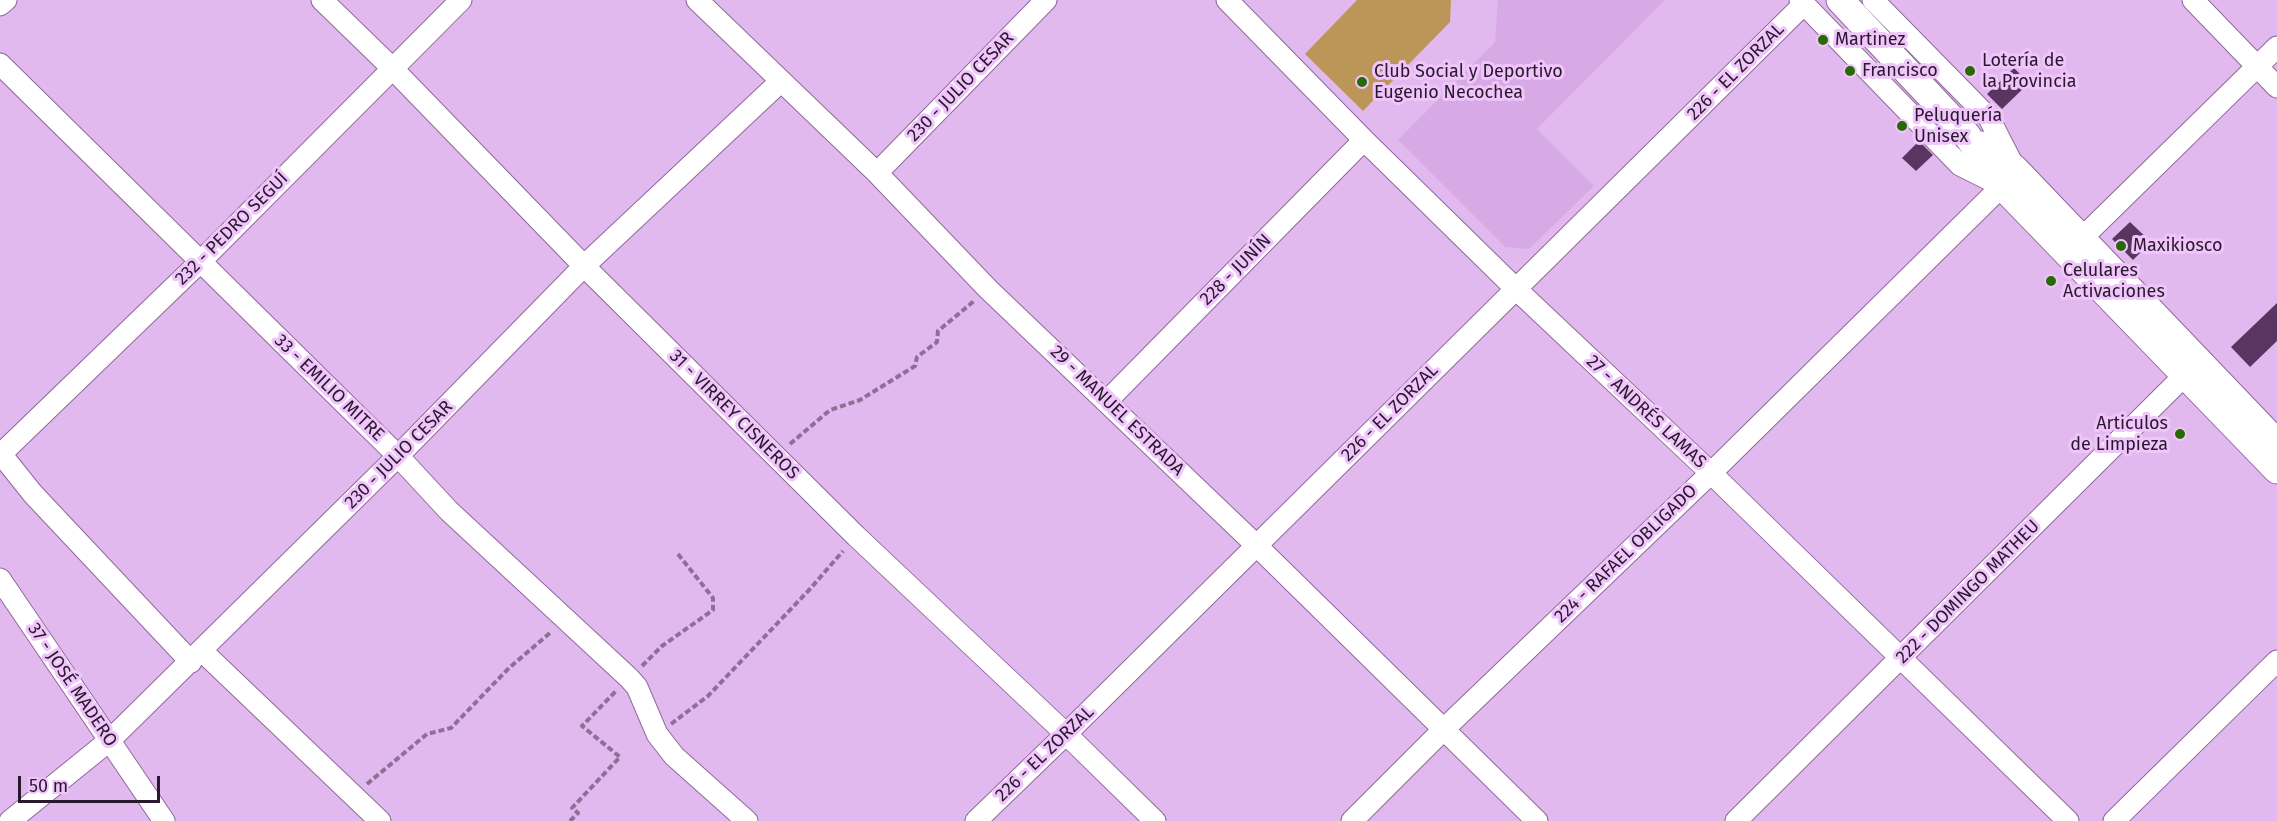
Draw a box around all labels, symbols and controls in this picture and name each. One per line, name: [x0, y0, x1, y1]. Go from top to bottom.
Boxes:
street label: 226 - EL ZORZAL: [1683, 19, 1789, 125]
street label: 230 - JULIO CESAR: [903, 28, 1019, 146]
place label: Martinez: [1835, 29, 1905, 51]
marker: Martinez: [1816, 33, 1830, 47]
place label: Lotería de la Provincia: [1982, 50, 2077, 92]
place label: Francisco: [1862, 60, 1938, 82]
place label: Club Social y Deportivo Eugenio Necochea: [1374, 61, 1563, 104]
marker: Francisco: [1843, 64, 1857, 78]
marker: Lotería de la Provincia: [1963, 64, 1977, 78]
marker: Club Social y Deportivo Eugenio Necochea: [1355, 75, 1369, 89]
place label: Peluquería Unisex: [1914, 105, 2002, 148]
marker: Peluquería Unisex: [1895, 119, 1909, 133]
street label: 232 - PEDRO SEGUÍ: [171, 168, 293, 290]
street label: 228 - JUNÍN: [1196, 230, 1276, 310]
place label: Maxikiosco: [2133, 235, 2223, 257]
marker: Maxikiosco: [2114, 239, 2128, 253]
place label: Celulares Activaciones: [2063, 260, 2165, 302]
marker: Celulares Activaciones: [2044, 274, 2058, 288]
street label: 33 - EMILIO MITRE: [270, 330, 388, 446]
street label: 29 - MANUEL ESTRADA: [1045, 341, 1189, 481]
street label: 31 - VIRREY CISNEROS: [665, 346, 803, 484]
street label: 27 - ANDRÉS LAMAS: [1582, 351, 1710, 473]
street label: 226 - EL ZORZAL: [1337, 360, 1443, 466]
street label: 230 - JULIO CESAR: [340, 396, 458, 514]
place label: Articulos de Limpieza: [2070, 413, 2168, 456]
marker: Articulos de Limpieza: [2173, 427, 2187, 441]
street label: 224 - RAFAEL OBLIGADO: [1550, 480, 1702, 628]
street label: 222 - DOMINGO MATHEU: [1892, 516, 2044, 668]
street label: 37 - JOSÉ MADERO: [23, 619, 121, 751]
street label: 226 - EL ZORZAL: [991, 702, 1099, 806]
scale bar: [21, 764, 164, 802]
text: 50 m: [29, 775, 68, 797]

